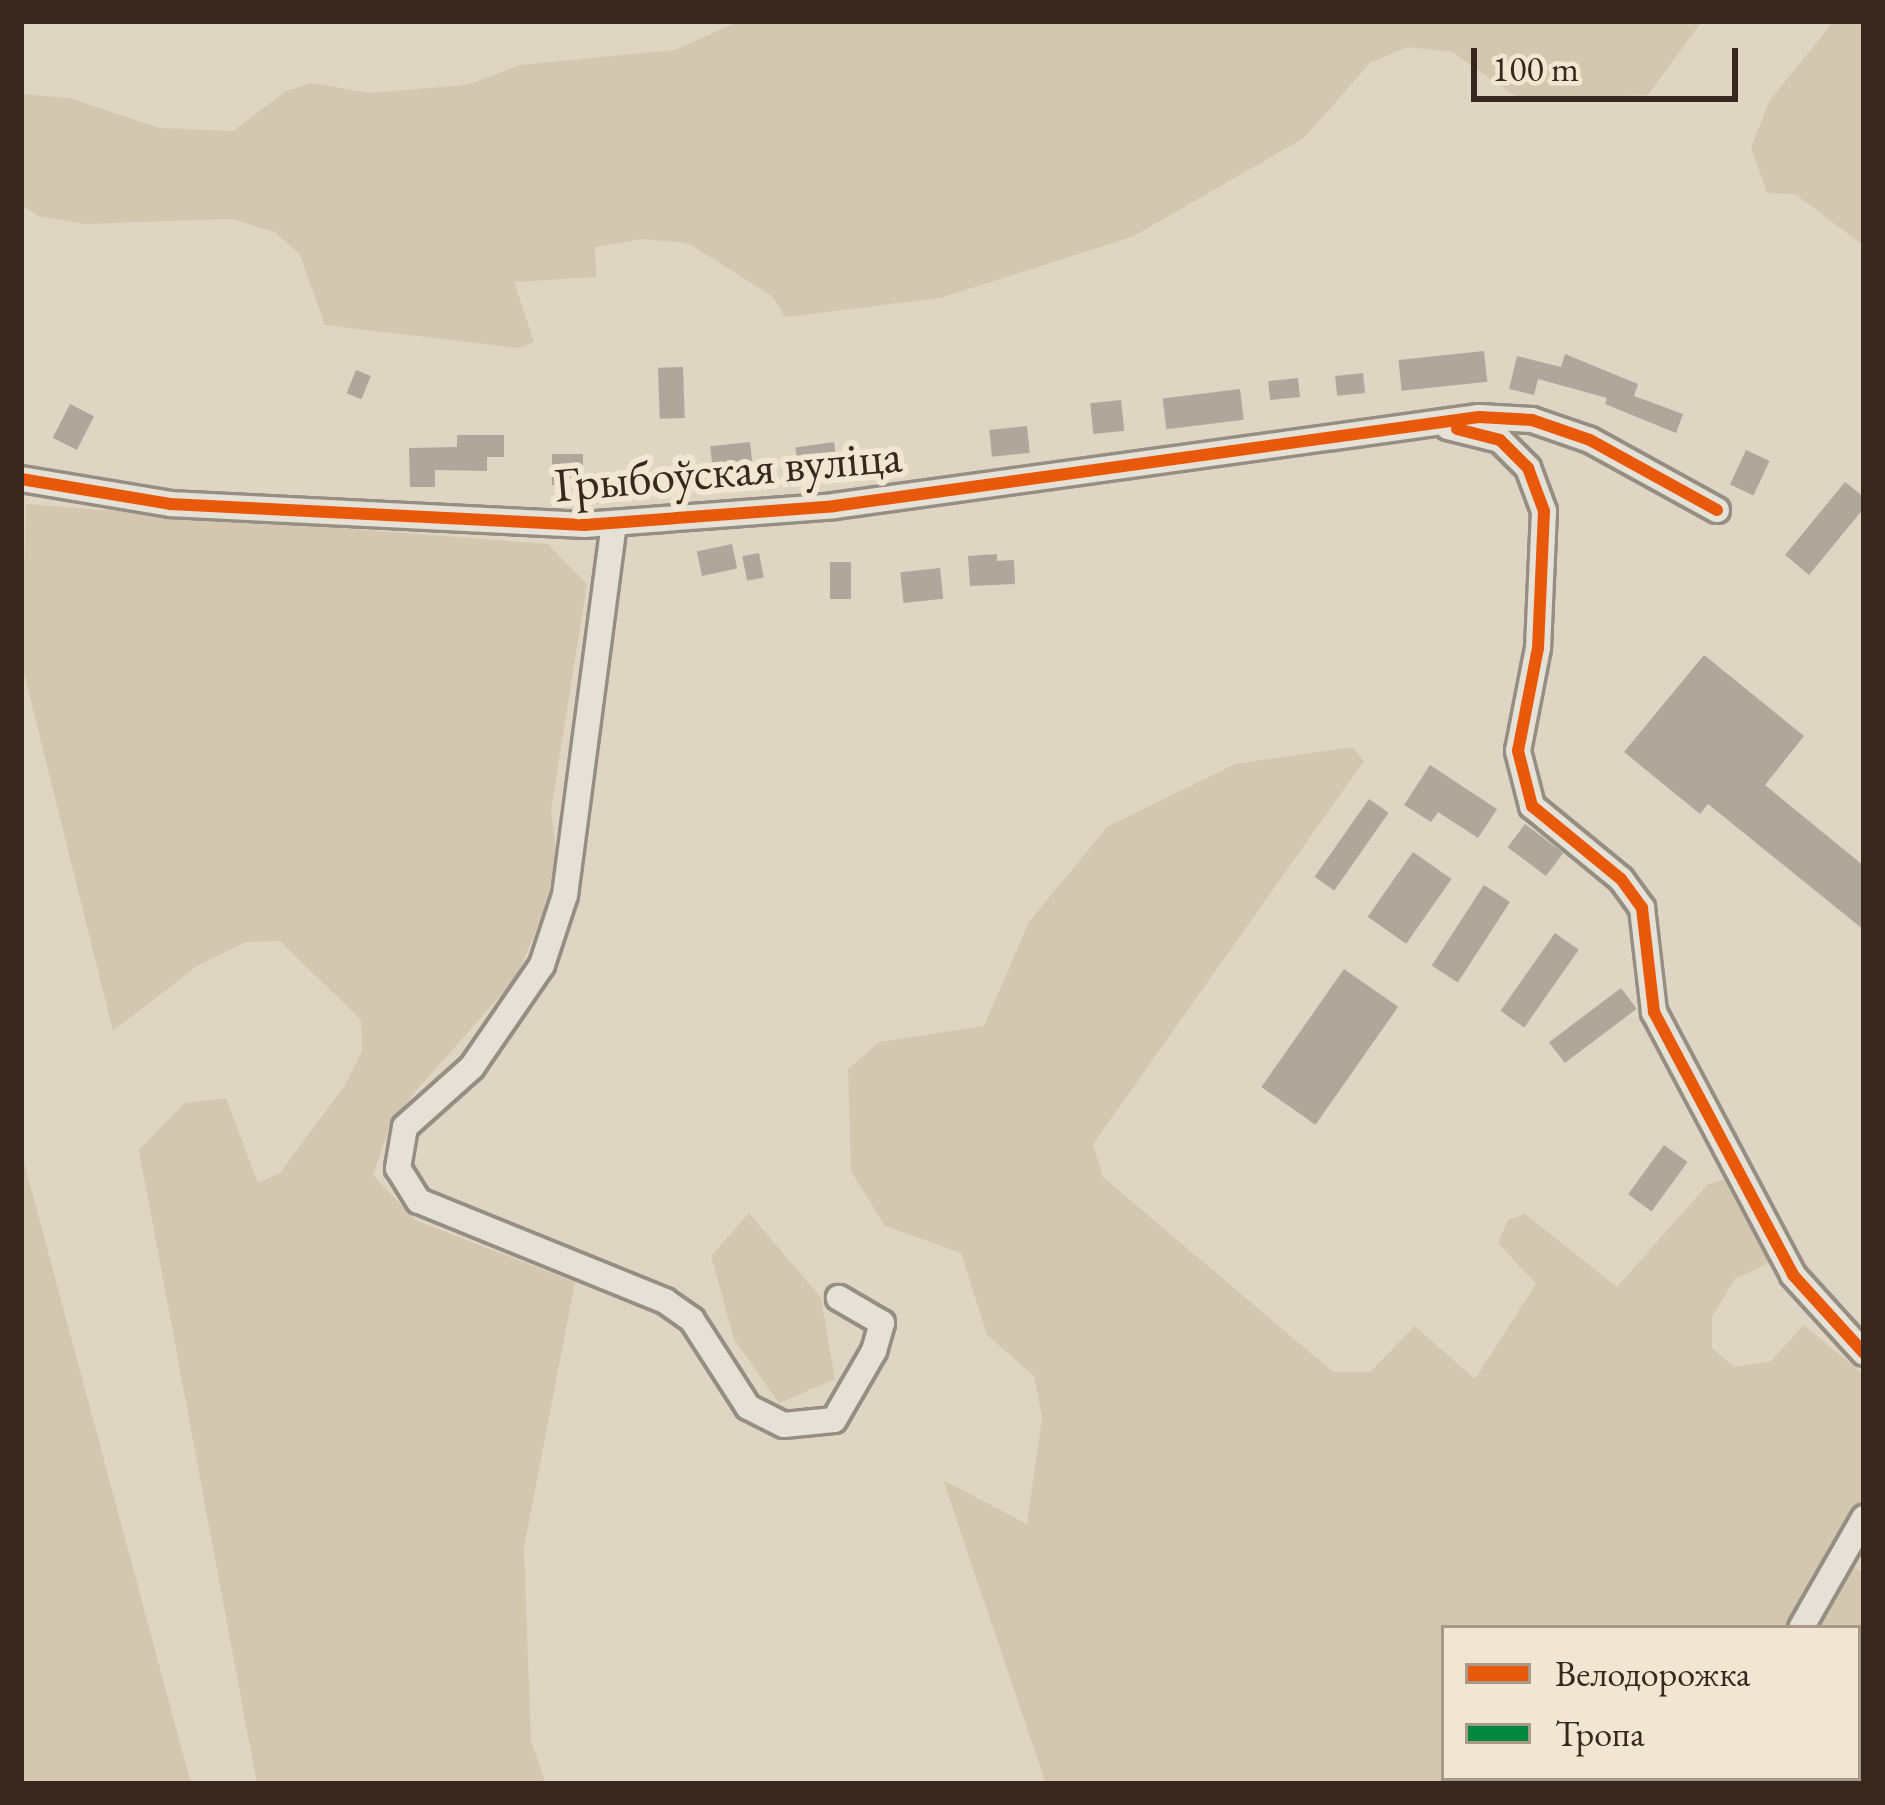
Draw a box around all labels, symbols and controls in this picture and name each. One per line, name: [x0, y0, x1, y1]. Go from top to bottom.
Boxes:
scale bar: [1477, 24, 1744, 98]
text: 100 m: [1492, 45, 1579, 92]
street label: Грыбоўская вуліца: [552, 426, 904, 514]
legend: [1441, 1625, 1861, 1781]
text: Велодорожка: [1555, 1650, 1750, 1697]
text: Тропа: [1555, 1710, 1645, 1757]

